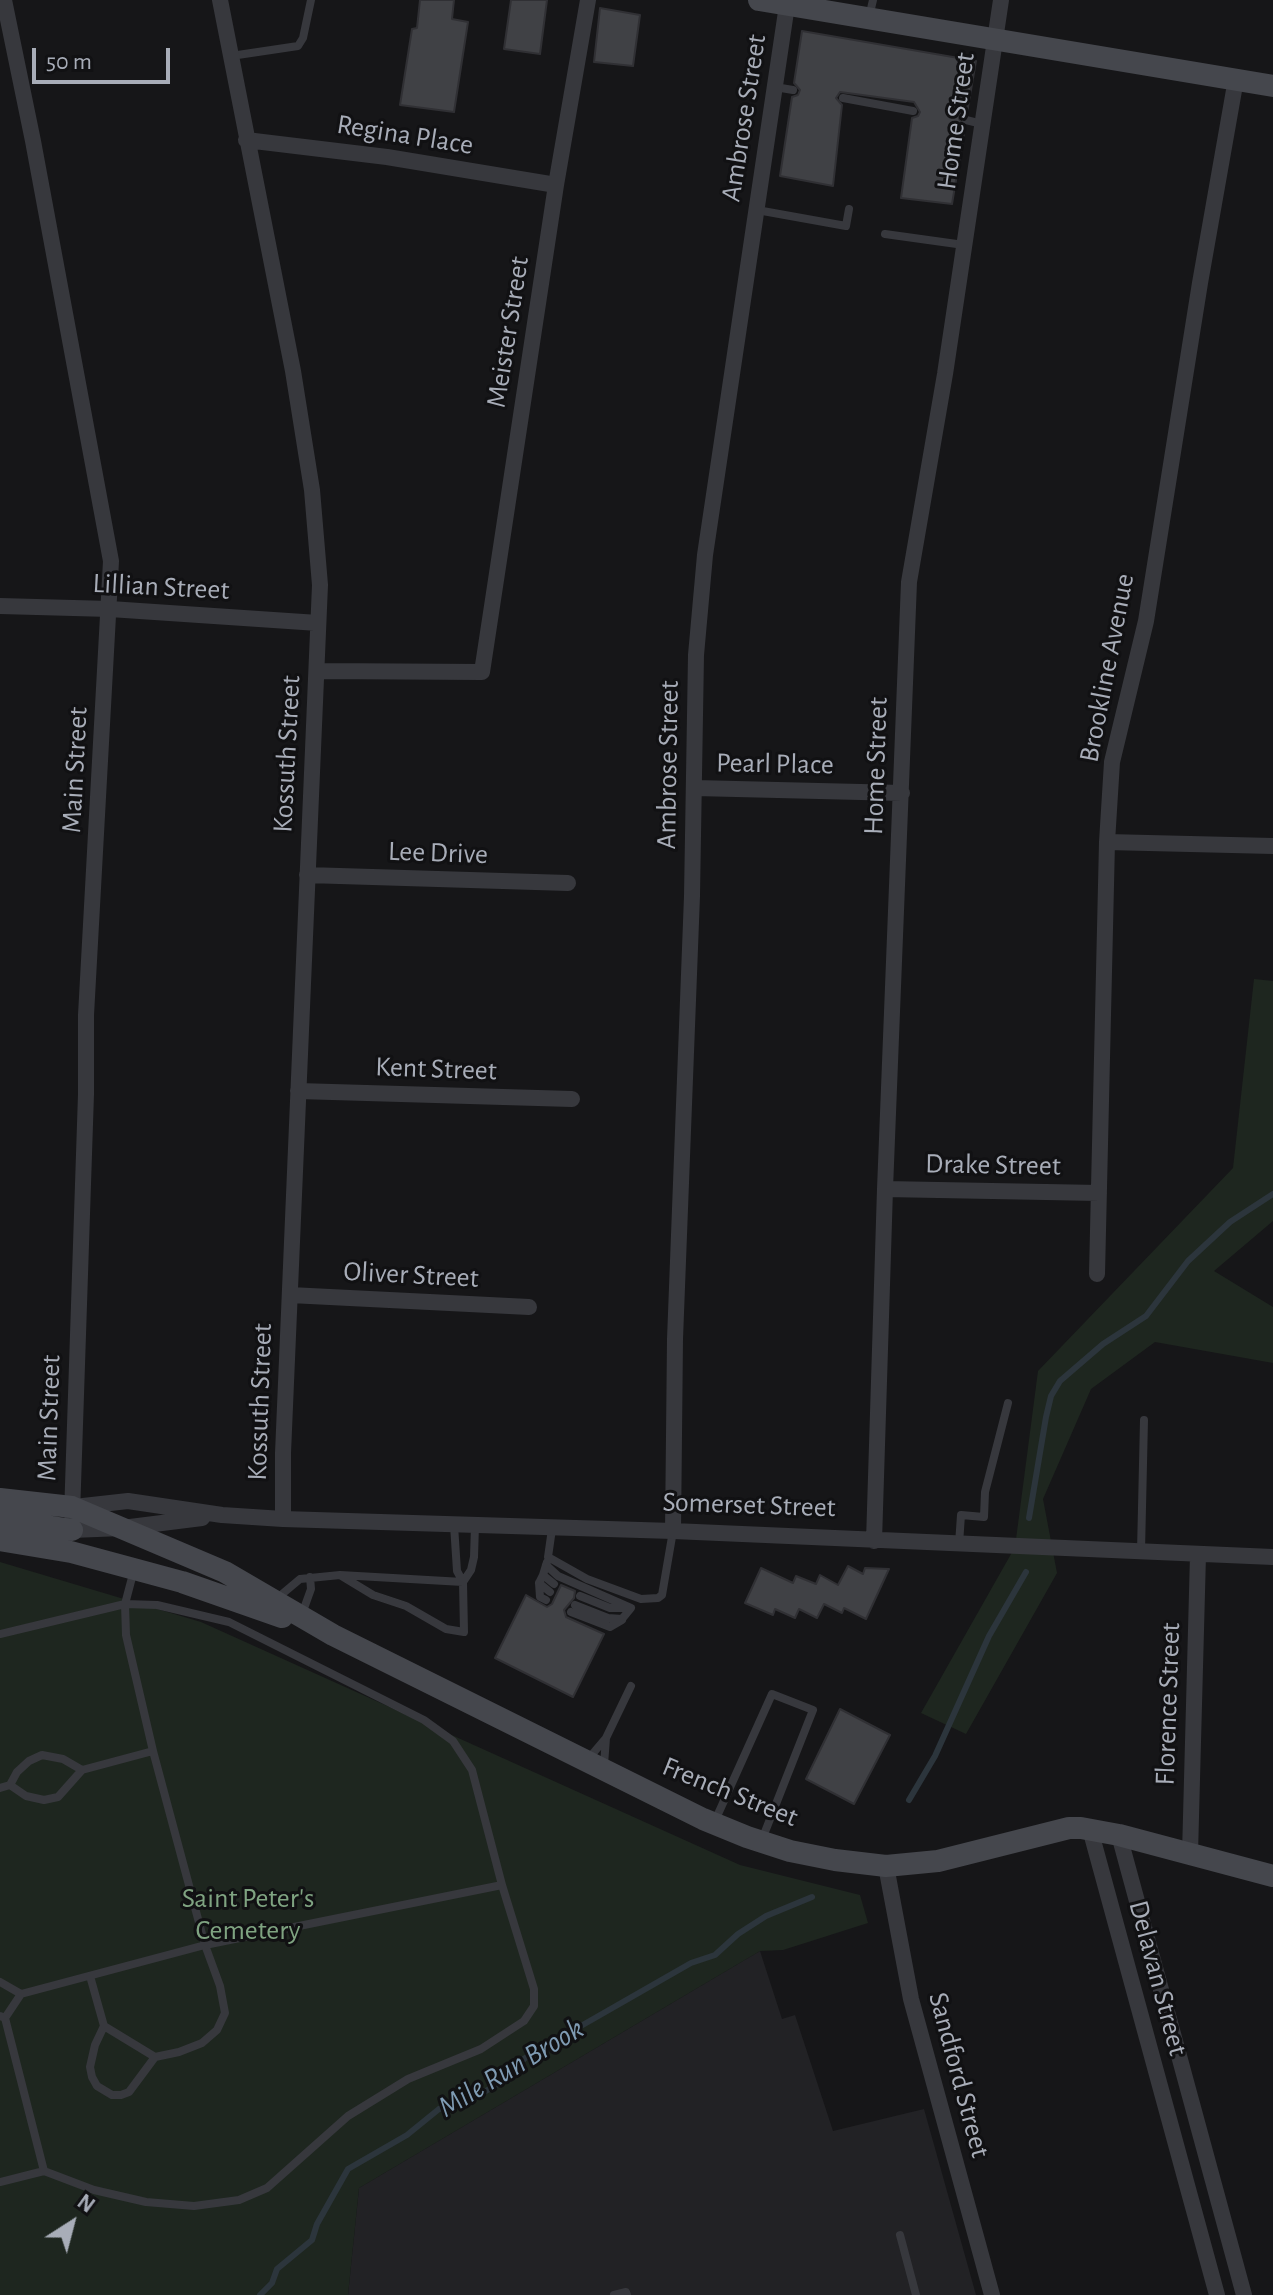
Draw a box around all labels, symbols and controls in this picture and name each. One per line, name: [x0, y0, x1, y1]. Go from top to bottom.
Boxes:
scale bar: [36, 32, 174, 82]
street label: Ambrose Street: [714, 32, 774, 204]
text: 50 m: [46, 50, 92, 74]
street label: Home Street: [930, 50, 982, 192]
street label: Regina Place: [334, 108, 476, 162]
street label: Meister Street: [479, 254, 537, 410]
street label: Lillian Street: [92, 567, 230, 607]
street label: Brookline Avenue: [1072, 571, 1142, 765]
street label: Kossuth Street: [266, 675, 308, 833]
street label: Ambrose Street: [650, 680, 686, 850]
street label: Home Street: [857, 697, 895, 835]
street label: Main Street: [55, 706, 95, 834]
street label: Pearl Place: [716, 746, 834, 782]
street label: Lee Drive: [387, 834, 489, 872]
street label: Kent Street: [375, 1050, 497, 1088]
street label: Drake Street: [925, 1147, 1061, 1183]
street label: Oliver Street: [343, 1255, 479, 1295]
street label: Kossuth Street: [240, 1323, 280, 1481]
street label: Main Street: [30, 1354, 68, 1482]
street label: Somerset Street: [662, 1485, 836, 1525]
street label: Florence Street: [1148, 1622, 1188, 1786]
street label: French Street: [657, 1750, 803, 1834]
park label: Saint Peter's Cemetery: [182, 1882, 314, 1948]
street label: Delavan Street: [1121, 1897, 1195, 2059]
street label: Sandford Street: [921, 1989, 997, 2161]
water label: Mile Run Brook: [432, 2010, 590, 2126]
north arrow: [32, 2183, 112, 2263]
text: N: [73, 2190, 99, 2217]

